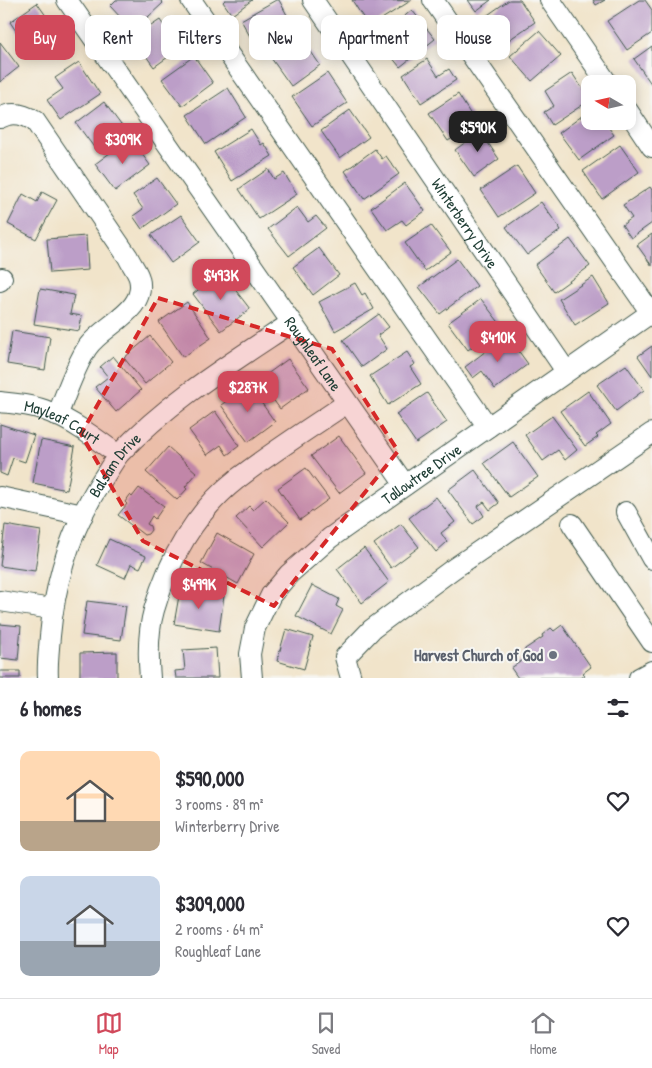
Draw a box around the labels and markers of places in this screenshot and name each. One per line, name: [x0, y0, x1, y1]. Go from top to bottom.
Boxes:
pin: $590K: [443, 110, 513, 153]
pin: $309K: [88, 122, 158, 165]
pin: $493K: [186, 258, 256, 301]
pin: $410K: [463, 320, 533, 363]
pin: $287K: [213, 370, 283, 413]
pin: $499K: [164, 568, 234, 610]
place label: Harvest Church of God: [414, 644, 544, 666]
marker: Harvest Church of God: [547, 649, 559, 661]

